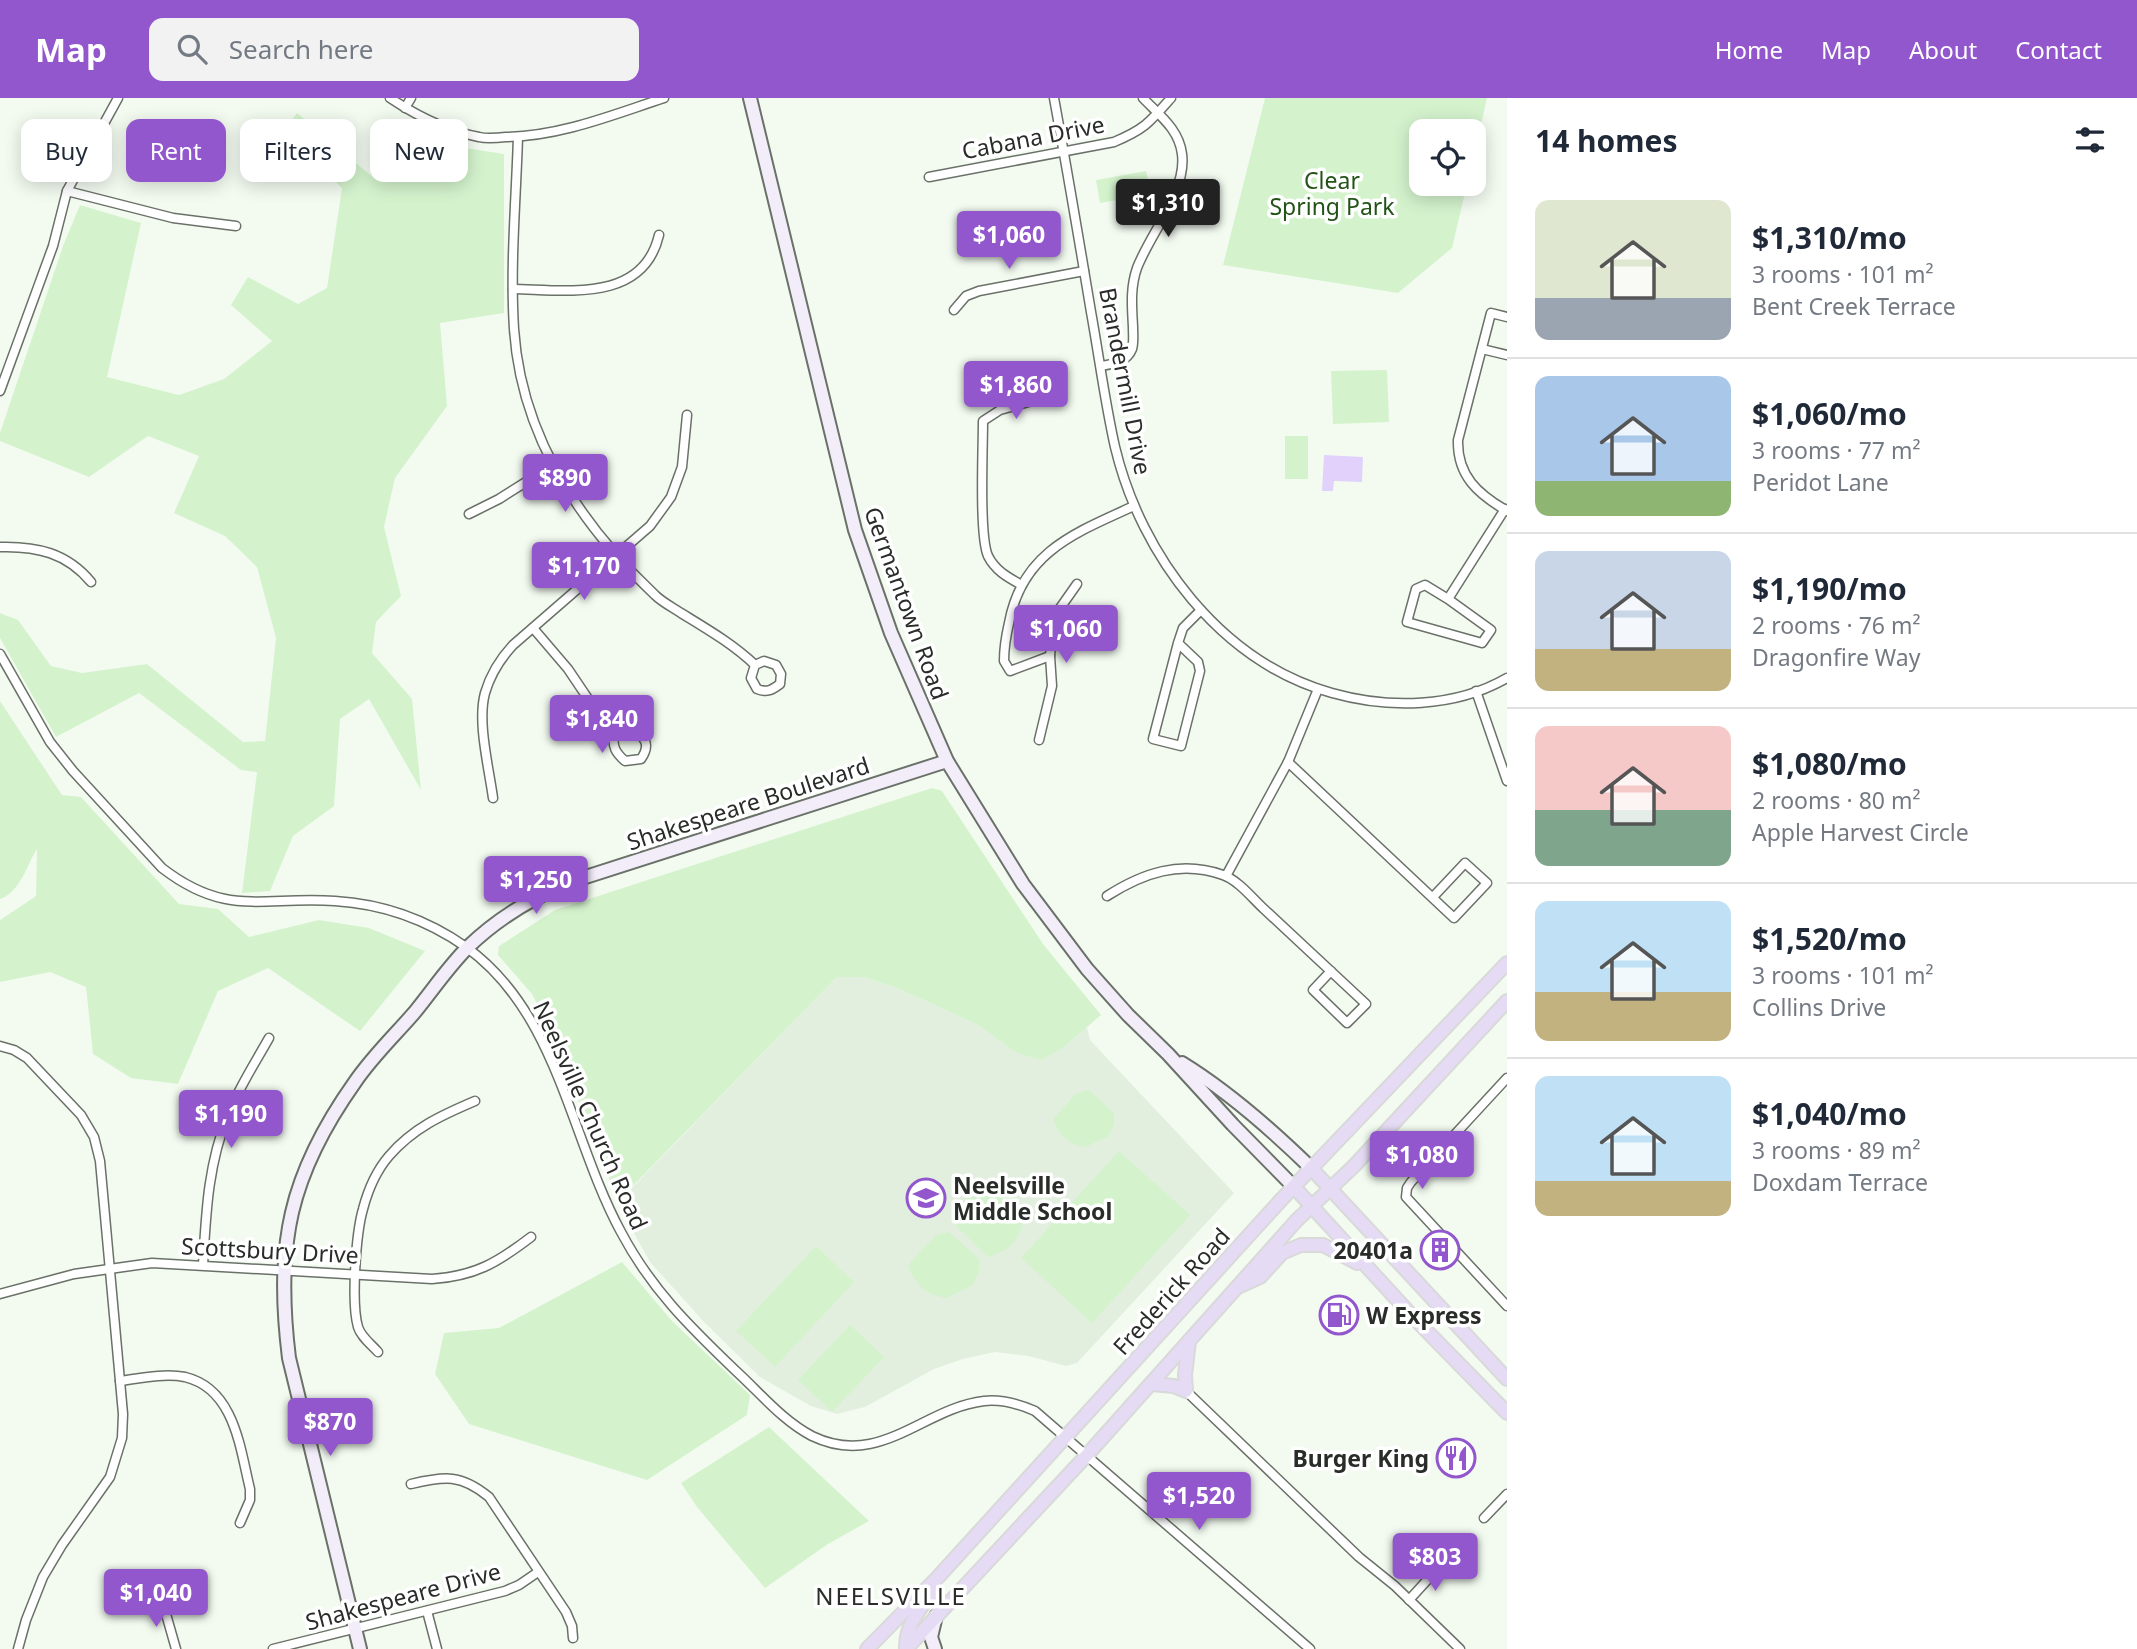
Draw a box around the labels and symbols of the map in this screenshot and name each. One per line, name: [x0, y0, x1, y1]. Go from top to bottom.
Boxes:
street label: Cabana Drive: [959, 108, 1107, 166]
park label: Clear Spring Park: [1269, 164, 1395, 222]
pin: $1,310: [1111, 180, 1225, 239]
pin: $1,060: [952, 212, 1066, 271]
street label: Brandermill Drive: [1092, 285, 1160, 477]
pin: $1,860: [959, 362, 1073, 421]
pin: $890: [524, 454, 606, 514]
street label: Germantown Road: [857, 502, 957, 704]
pin: $1,170: [527, 542, 641, 602]
pin: $1,060: [1009, 606, 1123, 665]
pin: $1,840: [545, 696, 659, 755]
street label: Shakespeare Boulevard: [623, 749, 873, 857]
pin: $1,250: [479, 856, 593, 916]
street label: Neelsville Church Road: [526, 996, 656, 1234]
pin: $1,190: [174, 1090, 288, 1150]
pin: $1,080: [1365, 1132, 1479, 1191]
place label: Neelsville Middle School: [953, 1169, 1112, 1227]
school or university icon: Neelsville Middle School: [905, 1177, 947, 1219]
street label: Frederick Road: [1105, 1220, 1237, 1362]
street label: Scottsbury Drive: [180, 1229, 360, 1271]
building icon: 20401a: [1419, 1229, 1461, 1271]
place label: 20401a: [1333, 1234, 1413, 1266]
fuel station icon: W Express: [1318, 1294, 1360, 1336]
place label: W Express: [1366, 1299, 1482, 1331]
pin: $870: [289, 1398, 371, 1458]
restaurant icon: Burger King: [1435, 1437, 1477, 1479]
place label: Burger King: [1293, 1442, 1429, 1474]
pin: $1,520: [1142, 1472, 1256, 1532]
pin: $803: [1394, 1534, 1476, 1593]
street label: Shakespeare Drive: [302, 1555, 504, 1637]
pin: $1,040: [99, 1570, 213, 1629]
district label: NEELSVILLE: [815, 1579, 967, 1612]

